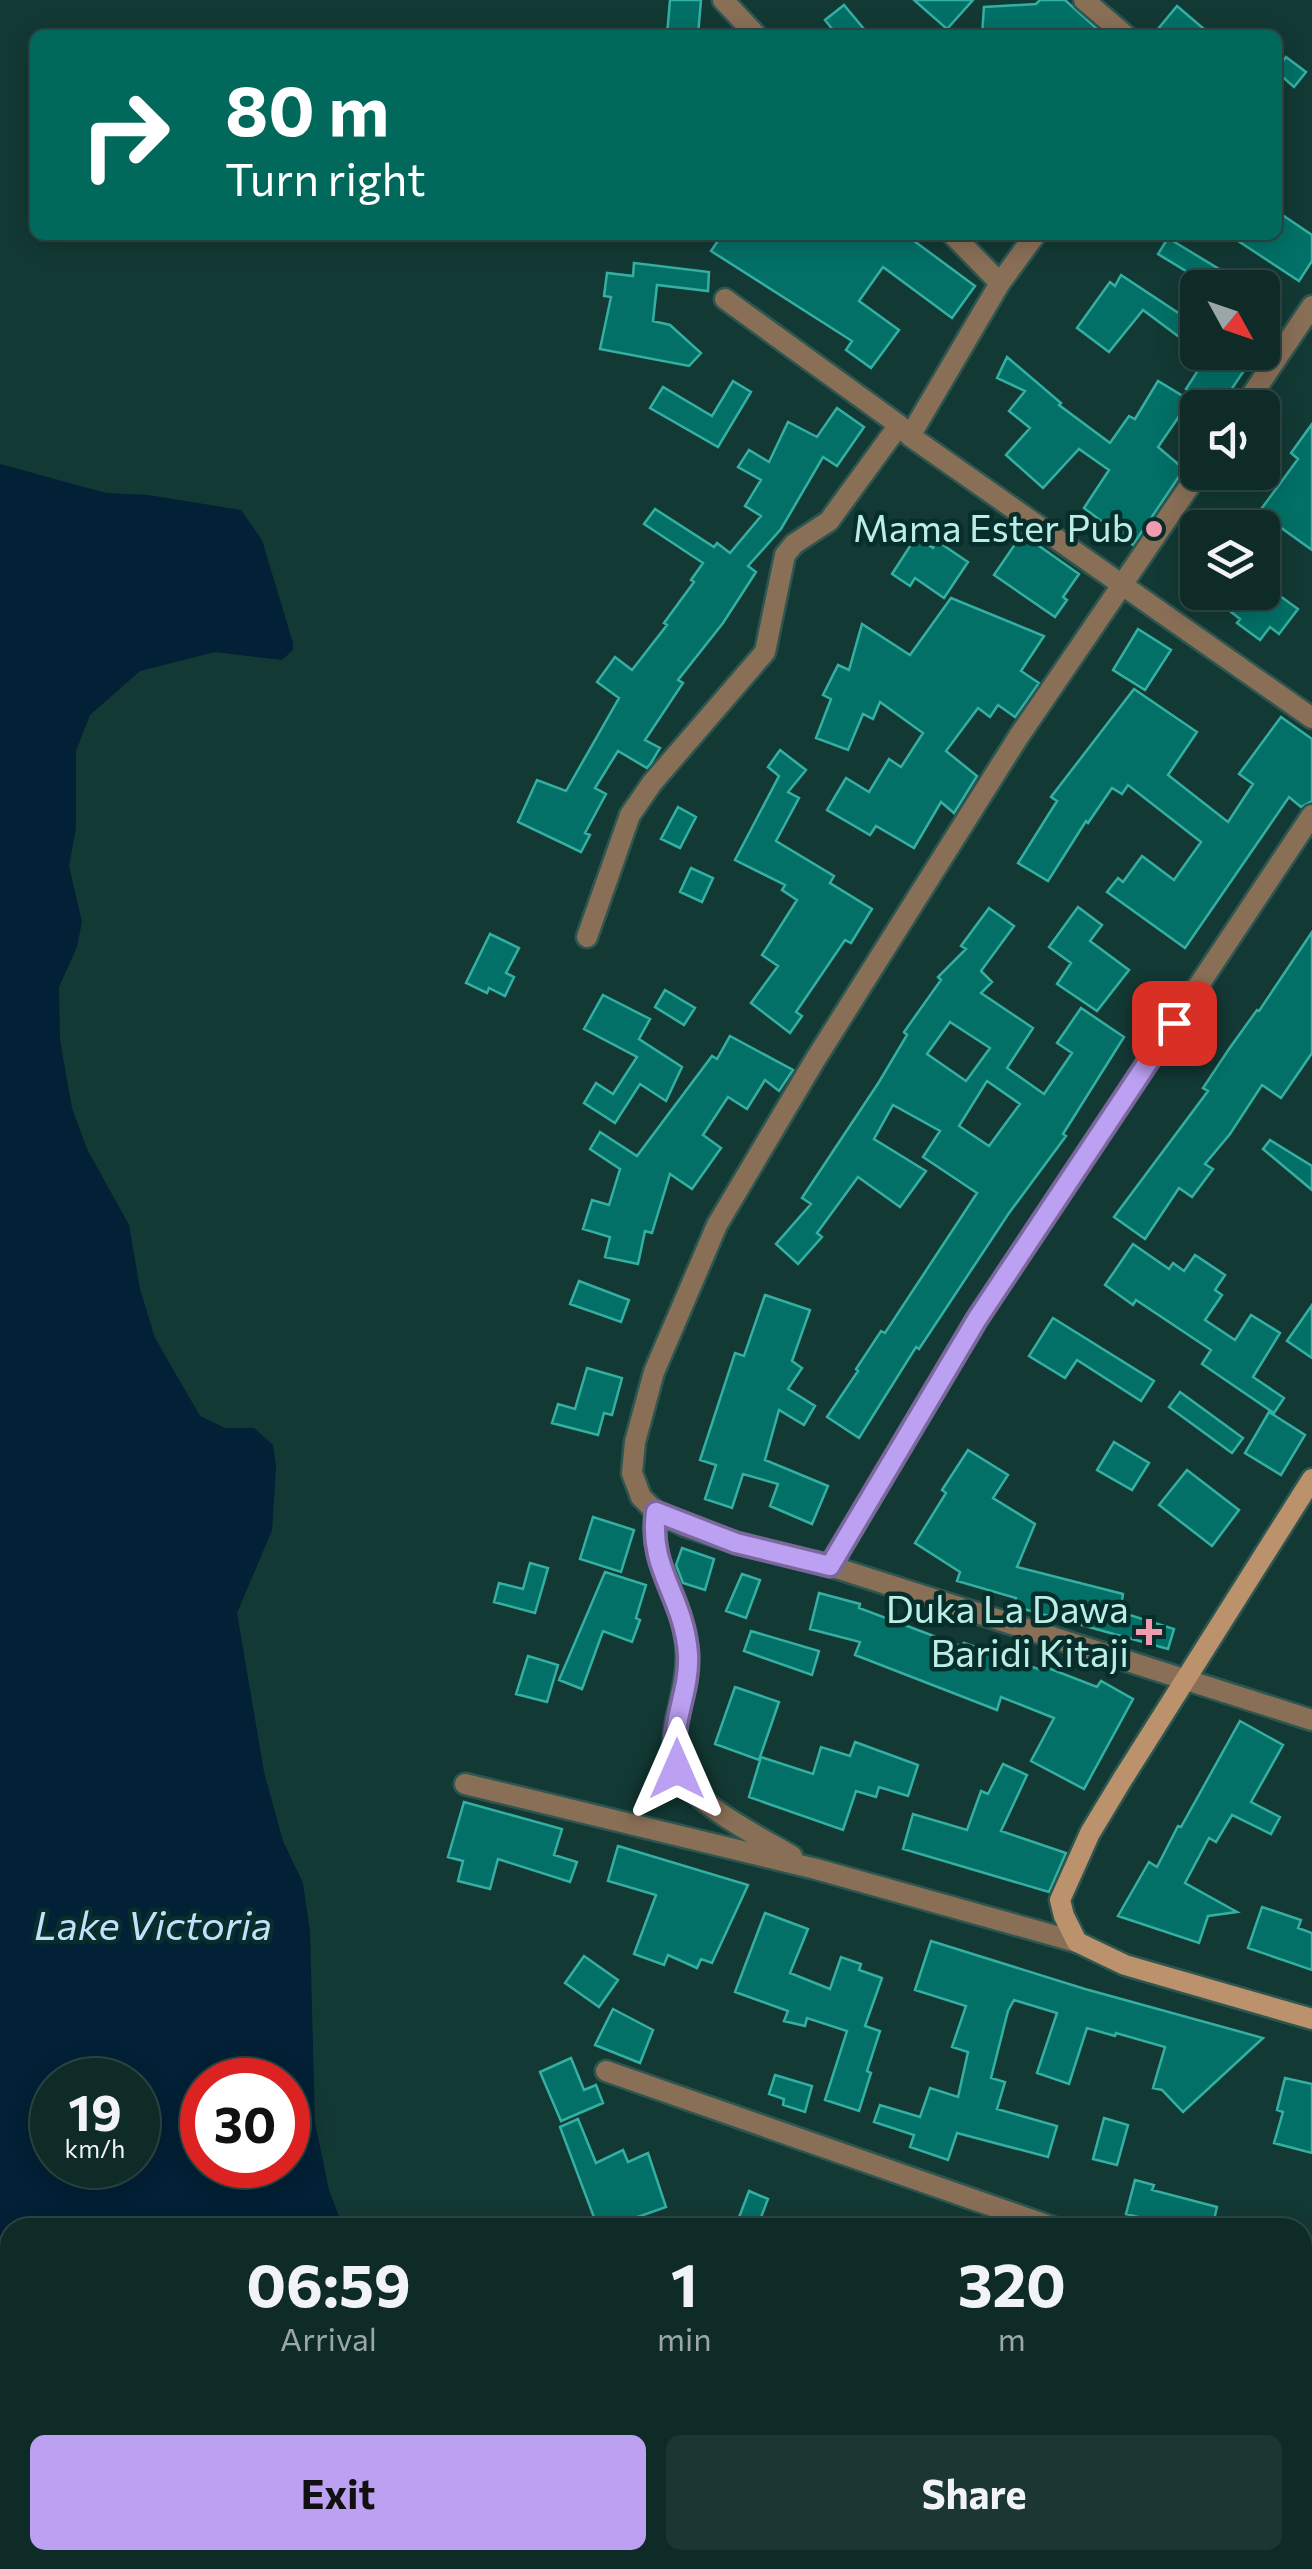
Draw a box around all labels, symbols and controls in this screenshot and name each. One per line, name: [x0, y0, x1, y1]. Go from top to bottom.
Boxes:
text: 80 m: [225, 65, 389, 150]
icon: right: [60, 70, 190, 200]
text: Turn right: [225, 150, 426, 205]
north arrow: [1180, 270, 1280, 370]
map controls: [1180, 270, 1280, 610]
button: sound: [1180, 390, 1280, 490]
place label: Mama Ester Pub: [853, 503, 1134, 550]
button: layers: [1180, 510, 1280, 610]
marker: Mama Ester Pub: [1143, 518, 1165, 540]
pin: [1132, 981, 1217, 1066]
icon: arrive: [1147, 996, 1202, 1051]
place label: Duka La Dawa Baridi Kitaji: [886, 1584, 1129, 1675]
marker: Duka La Dawa Baridi Kitaji: [1138, 1621, 1160, 1643]
position arrow: [625, 1717, 729, 1821]
water label: Lake Victoria: [34, 1899, 272, 1948]
speed limit sign: 30: [180, 2058, 310, 2188]
text: 19: [68, 2080, 122, 2141]
text: km/h: [65, 2133, 125, 2163]
text: 06:59: [246, 2246, 411, 2319]
text: 1: [671, 2246, 698, 2319]
text: 320: [958, 2246, 1066, 2319]
text: Arrival: [280, 2318, 377, 2358]
text: min: [657, 2318, 712, 2358]
text: m: [998, 2318, 1026, 2358]
button: Exit: [30, 2435, 646, 2550]
button: Share: [666, 2435, 1282, 2550]

